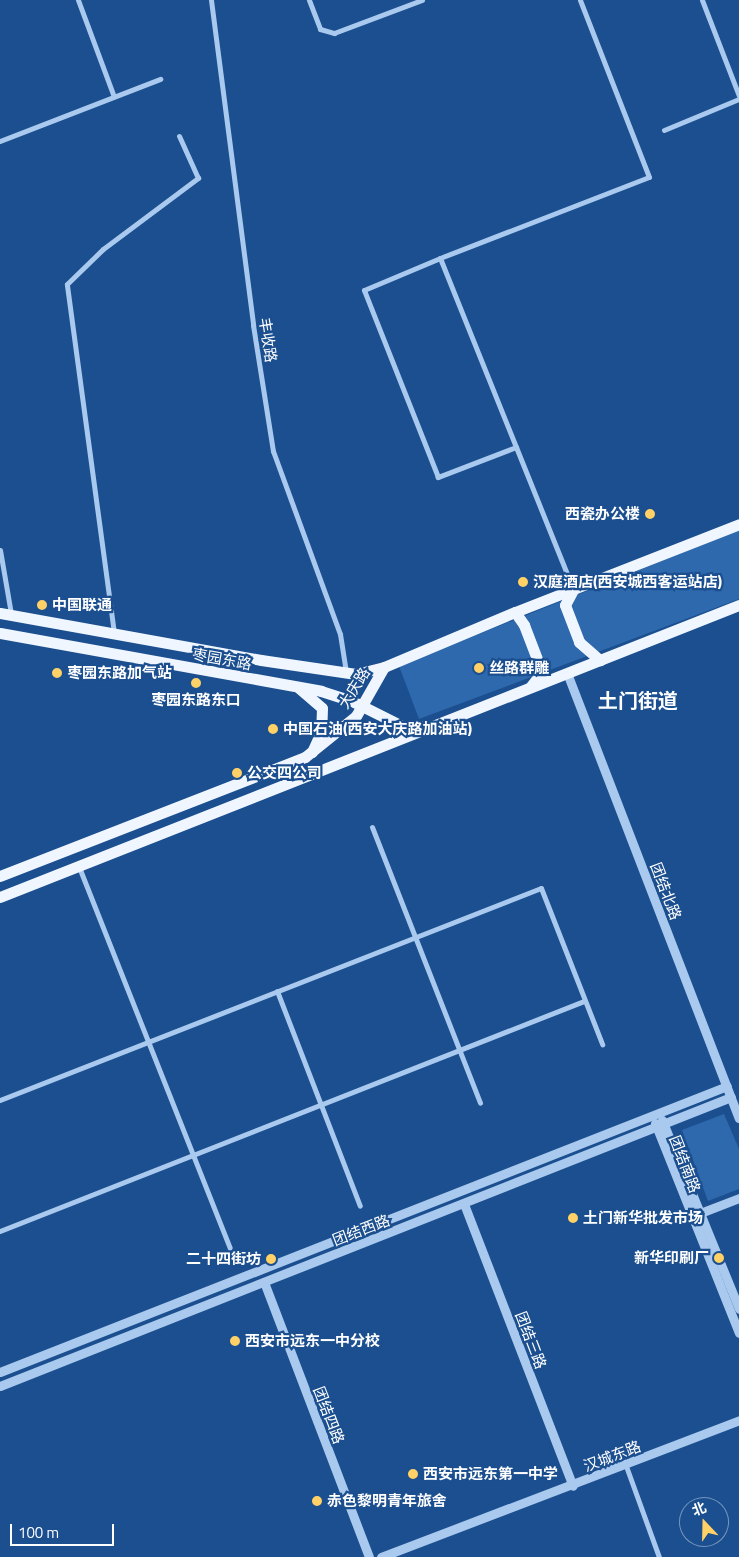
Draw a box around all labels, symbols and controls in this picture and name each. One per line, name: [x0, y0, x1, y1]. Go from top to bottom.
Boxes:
street label: 丰收路: [256, 316, 280, 364]
place label: 西瓷办公楼: [565, 505, 640, 523]
marker: 西瓷办公楼: [644, 508, 656, 520]
place label: 汉庭酒店(西安城西客运站店): [533, 573, 722, 591]
marker: 汉庭酒店(西安城西客运站店): [517, 576, 529, 588]
place label: 中国联通: [52, 596, 112, 614]
marker: 中国联通: [36, 599, 48, 611]
street label: 枣园东路: [191, 645, 253, 673]
place label: 丝路群雕: [489, 659, 549, 677]
marker: 丝路群雕: [473, 662, 485, 674]
place label: 枣园东路加气站: [67, 664, 172, 682]
street label: 大庆路: [334, 664, 374, 712]
marker: 枣园东路加气站: [51, 667, 63, 679]
marker: 枣园东路东口: [190, 677, 202, 689]
district label: 土门街道: [598, 688, 678, 712]
place label: 枣园东路东口: [151, 691, 241, 709]
place label: 中国石油(西安大庆路加油站): [283, 720, 472, 738]
marker: 中国石油(西安大庆路加油站): [267, 723, 279, 735]
place label: 公交四公司: [247, 764, 322, 782]
marker: 公交四公司: [231, 767, 243, 779]
street label: 团结北路: [647, 860, 685, 922]
street label: 团结南路: [666, 1133, 704, 1195]
place label: 土门新华批发市场: [583, 1209, 703, 1227]
street label: 团结西路: [330, 1211, 392, 1249]
marker: 土门新华批发市场: [567, 1212, 579, 1224]
place label: 新华印刷厂: [634, 1249, 709, 1267]
place label: 二十四街坊: [186, 1250, 261, 1268]
marker: 新华印刷厂: [713, 1252, 725, 1264]
marker: 二十四街坊: [265, 1253, 277, 1265]
street label: 团结三路: [512, 1309, 550, 1371]
place label: 西安市远东一中分校: [245, 1332, 380, 1350]
marker: 西安市远东一中分校: [229, 1335, 241, 1347]
street label: 团结四路: [310, 1384, 348, 1446]
street label: 汉城东路: [581, 1437, 643, 1475]
place label: 西安市远东第一中学: [423, 1465, 558, 1483]
marker: 西安市远东第一中学: [407, 1468, 419, 1480]
place label: 赤色黎明青年旅舍: [327, 1492, 447, 1510]
marker: 赤色黎明青年旅舍: [311, 1495, 323, 1507]
text: 北: [689, 1496, 709, 1521]
north arrow: [679, 1497, 729, 1547]
scale bar: [12, 1514, 116, 1546]
text: 100 m: [18, 1521, 59, 1544]

